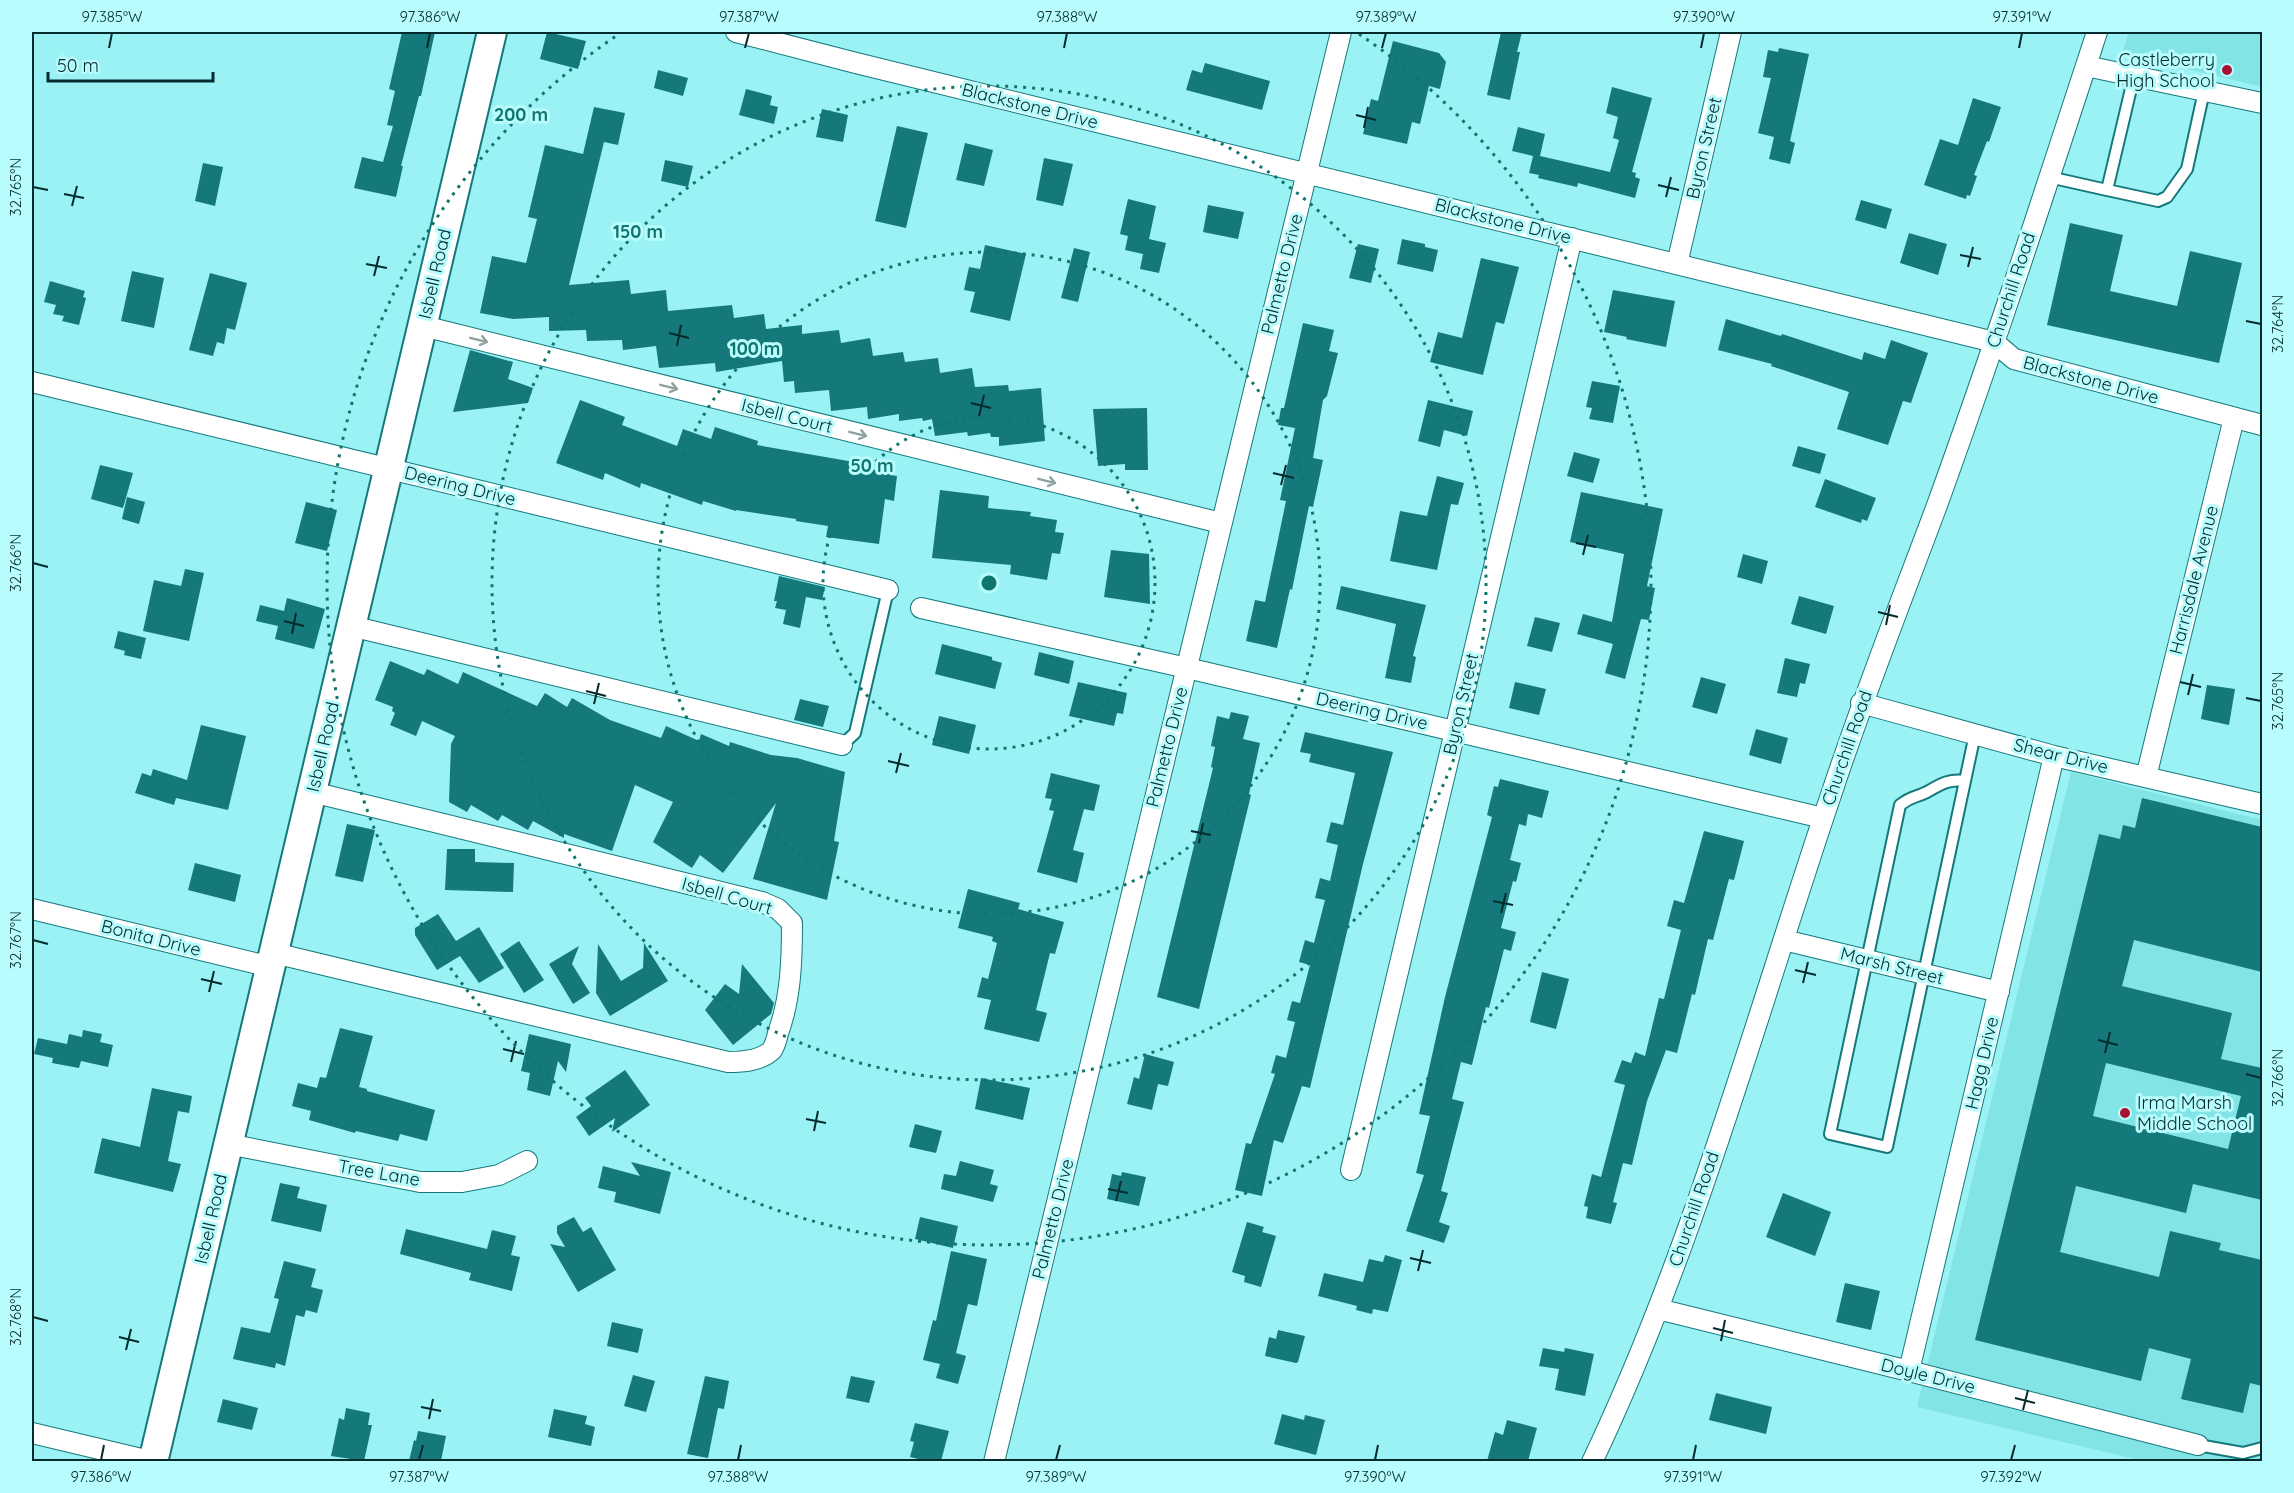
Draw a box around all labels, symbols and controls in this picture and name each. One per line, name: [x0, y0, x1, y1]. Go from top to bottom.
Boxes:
text: 97.385°W: [82, 7, 143, 26]
text: 97.386°W: [400, 7, 461, 26]
text: 97.387°W: [719, 7, 780, 26]
text: 97.388°W: [1037, 7, 1098, 26]
text: 97.389°W: [1355, 7, 1417, 26]
text: 97.390°W: [1673, 7, 1736, 26]
text: 97.391°W: [1993, 7, 2052, 26]
scale bar: [48, 45, 213, 83]
place label: Castleberry High School: [2116, 48, 2215, 92]
text: 50 m: [57, 54, 99, 77]
marker: Castleberry High School: [2220, 63, 2234, 77]
street label: Blackstone Drive: [960, 77, 1101, 134]
street label: Byron Street: [1681, 95, 1726, 201]
text: 200 m: [494, 103, 548, 126]
text: 32.765°N: [6, 158, 25, 216]
street label: Blackstone Drive: [1433, 192, 1574, 249]
street label: Palmetto Drive: [1255, 211, 1308, 337]
text: 150 m: [613, 220, 663, 243]
street label: Isbell Road: [413, 227, 456, 321]
street label: Churchill Road: [1981, 229, 2040, 350]
text: 32.764°N: [2268, 295, 2287, 353]
one-way arrow: [470, 334, 489, 346]
text: 100 m: [730, 337, 780, 360]
street label: Blackstone Drive: [2021, 350, 2162, 409]
one-way arrow: [659, 381, 678, 393]
street label: Isbell Court: [739, 393, 835, 438]
one-way arrow: [848, 428, 867, 440]
text: 50 m: [850, 454, 894, 477]
street label: Deering Drive: [402, 461, 518, 510]
one-way arrow: [1037, 475, 1056, 487]
street label: Harrisdale Avenue: [2164, 503, 2223, 657]
text: 32.766°N: [6, 534, 25, 592]
centre of rings: [979, 573, 999, 593]
street label: Byron Street: [1438, 651, 1483, 757]
text: 32.765°N: [2268, 672, 2287, 730]
street label: Palmetto Drive: [1140, 684, 1193, 810]
street label: Deering Drive: [1314, 686, 1430, 735]
street label: Churchill Road: [1816, 687, 1877, 808]
street label: Isbell Road: [301, 700, 344, 794]
street label: Shear Drive: [2011, 733, 2111, 778]
street label: Isbell Court: [679, 872, 775, 919]
text: 32.767°N: [6, 911, 25, 969]
street label: Bonita Drive: [99, 914, 203, 961]
street label: Marsh Street: [1838, 942, 1946, 989]
street label: Hagg Drive: [1960, 1014, 2003, 1112]
text: 32.766°N: [2268, 1049, 2287, 1107]
place label: Irma Marsh Middle School: [2137, 1091, 2252, 1135]
marker: Irma Marsh Middle School: [2118, 1106, 2132, 1120]
street label: Churchill Road: [1663, 1148, 1724, 1269]
street label: Tree Lane: [336, 1154, 422, 1191]
street label: Palmetto Drive: [1026, 1156, 1079, 1282]
street label: Isbell Road: [189, 1172, 232, 1266]
text: 32.768°N: [6, 1288, 25, 1346]
street label: Doyle Drive: [1878, 1353, 1978, 1398]
text: 97.386°W: [71, 1467, 132, 1486]
text: 97.387°W: [389, 1467, 450, 1486]
text: 97.388°W: [708, 1467, 769, 1486]
text: 97.389°W: [1025, 1467, 1087, 1486]
text: 97.390°W: [1344, 1467, 1407, 1486]
text: 97.391°W: [1664, 1467, 1723, 1486]
text: 97.392°W: [1980, 1467, 2042, 1486]

